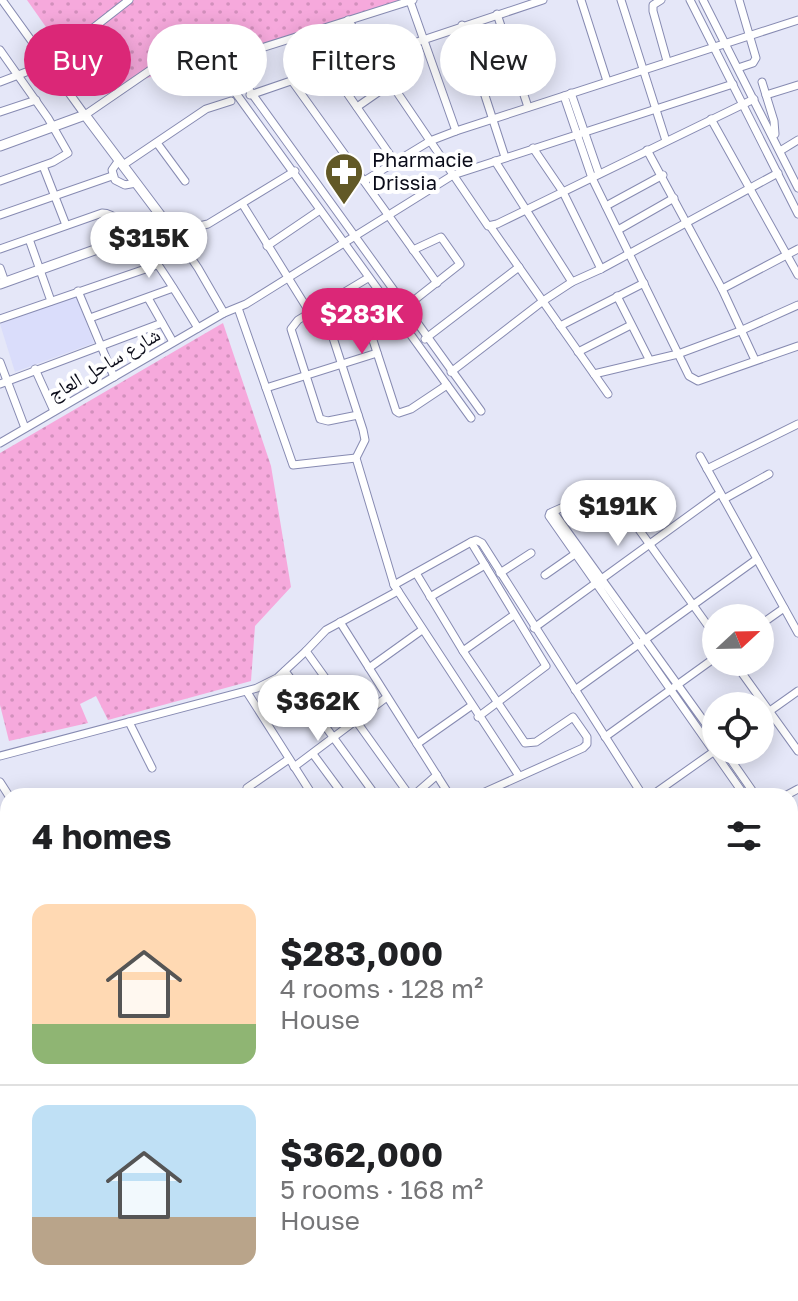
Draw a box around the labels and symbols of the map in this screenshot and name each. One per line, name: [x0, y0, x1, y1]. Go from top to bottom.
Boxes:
place label: Pharmacie Drissia: [372, 147, 473, 194]
pharmacy icon: Pharmacie Drissia: [323, 151, 365, 206]
pin: $315K: [93, 212, 205, 280]
pin: $283K: [306, 288, 418, 356]
street label: شارع ساحل العاج: [43, 321, 165, 407]
pin: $191K: [562, 480, 674, 548]
north arrow: [702, 604, 774, 676]
pin: $362K: [262, 675, 374, 743]

